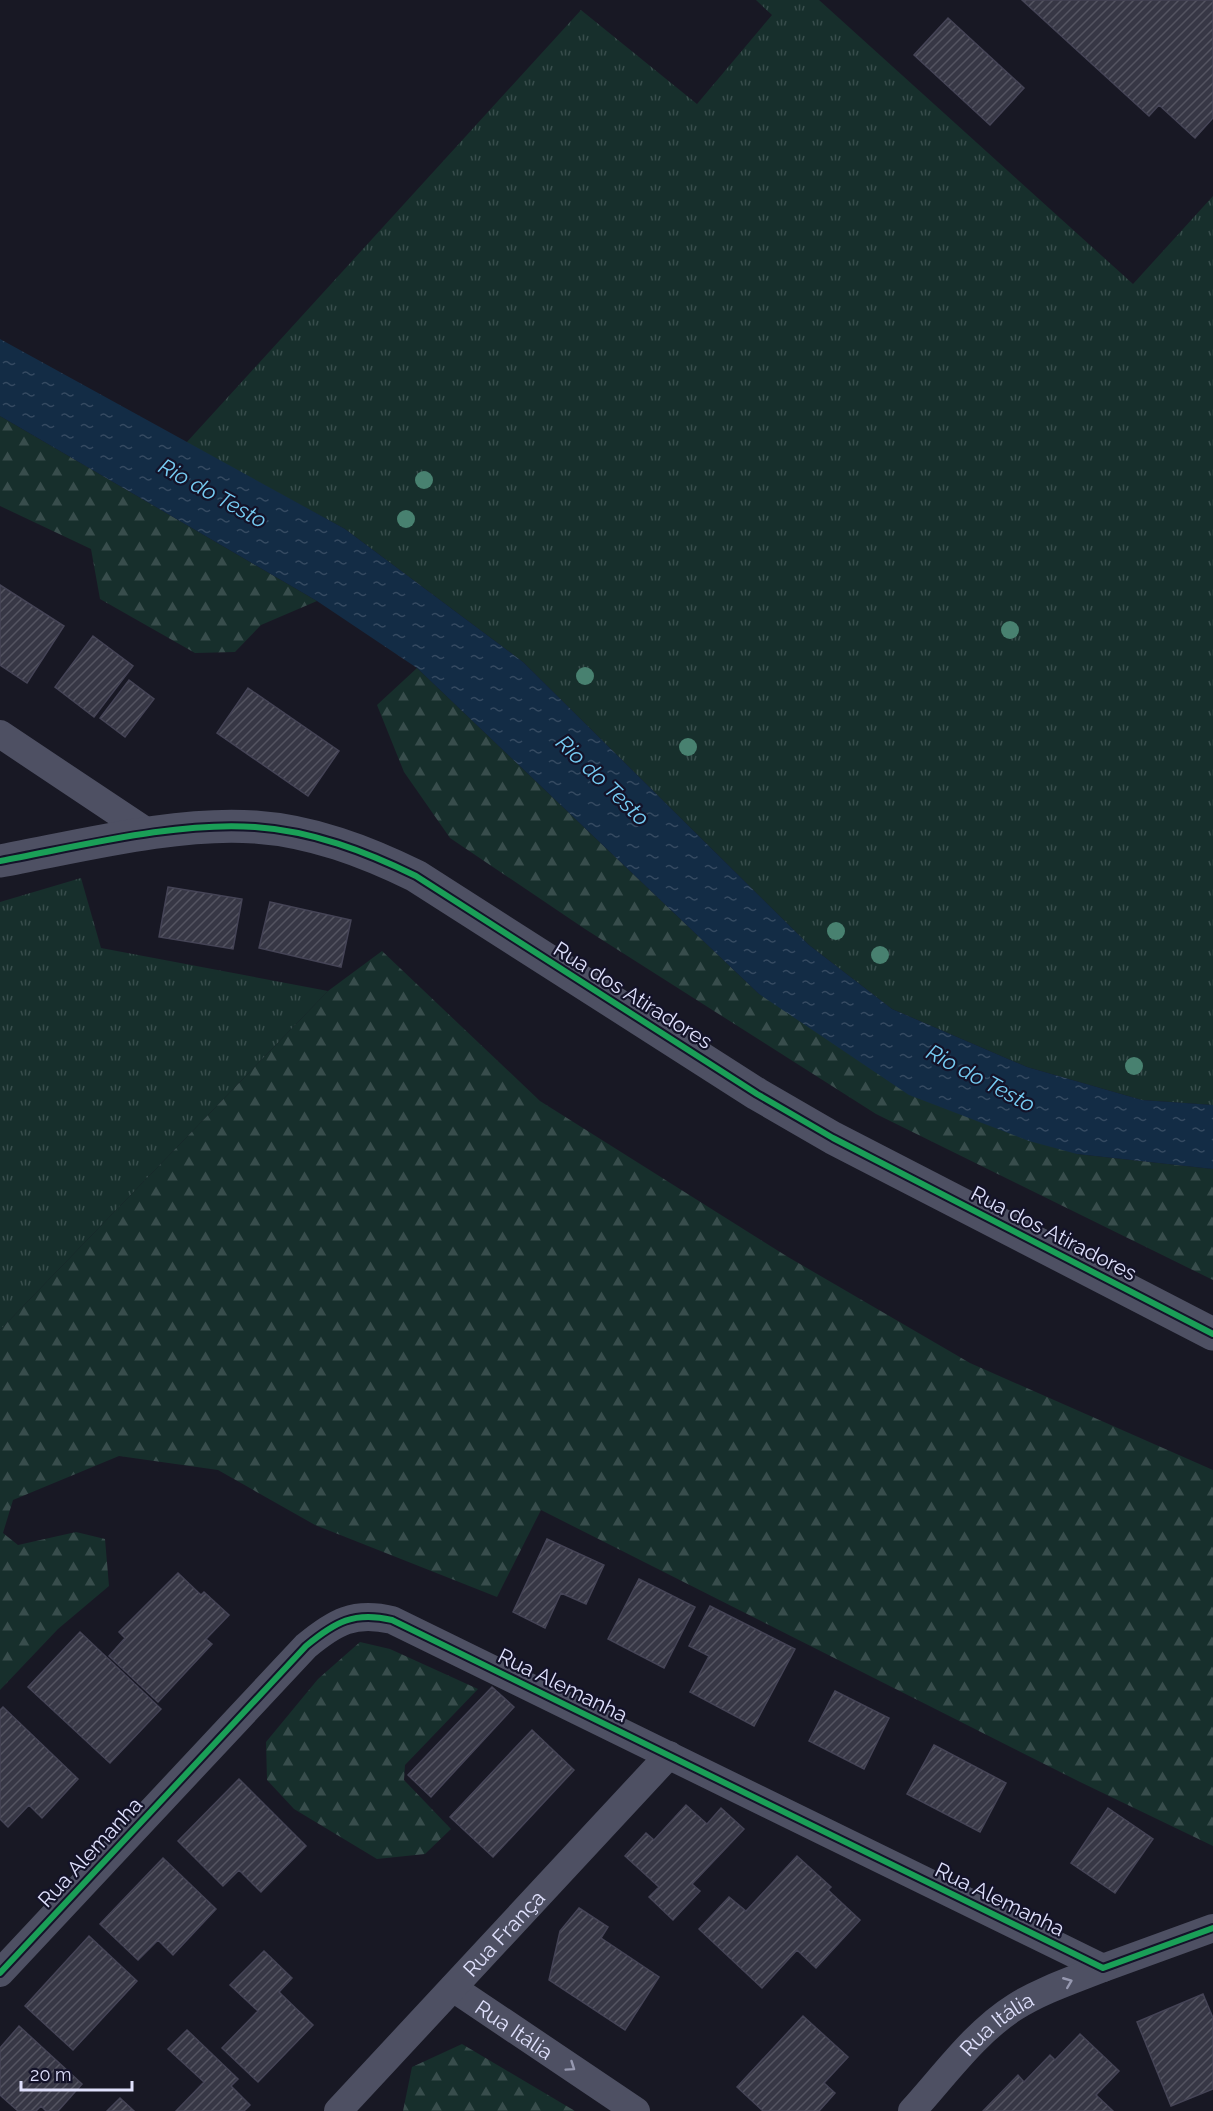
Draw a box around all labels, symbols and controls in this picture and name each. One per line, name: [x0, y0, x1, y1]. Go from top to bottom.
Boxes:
water label: Rio do Testo: [155, 453, 271, 533]
water label: Rio do Testo: [551, 729, 655, 831]
street label: Rua dos Atiradores: [549, 936, 717, 1054]
water label: Rio do Testo: [922, 1039, 1040, 1117]
street label: Rua dos Atiradores: [967, 1180, 1141, 1286]
street label: Rua Alemanha: [494, 1643, 632, 1727]
street label: Rua Alemanha: [33, 1792, 147, 1912]
street label: Rua Alemanha: [931, 1857, 1069, 1941]
street label: Rua França: [457, 1885, 550, 1981]
one-way arrow: [1062, 1977, 1073, 1989]
street label: Rua Itália: [954, 1986, 1038, 2061]
street label: Rua Itália: [471, 1994, 558, 2064]
scale bar: [21, 2054, 132, 2092]
one-way arrow: [565, 2060, 576, 2071]
text: 20 m: [30, 2064, 72, 2085]

